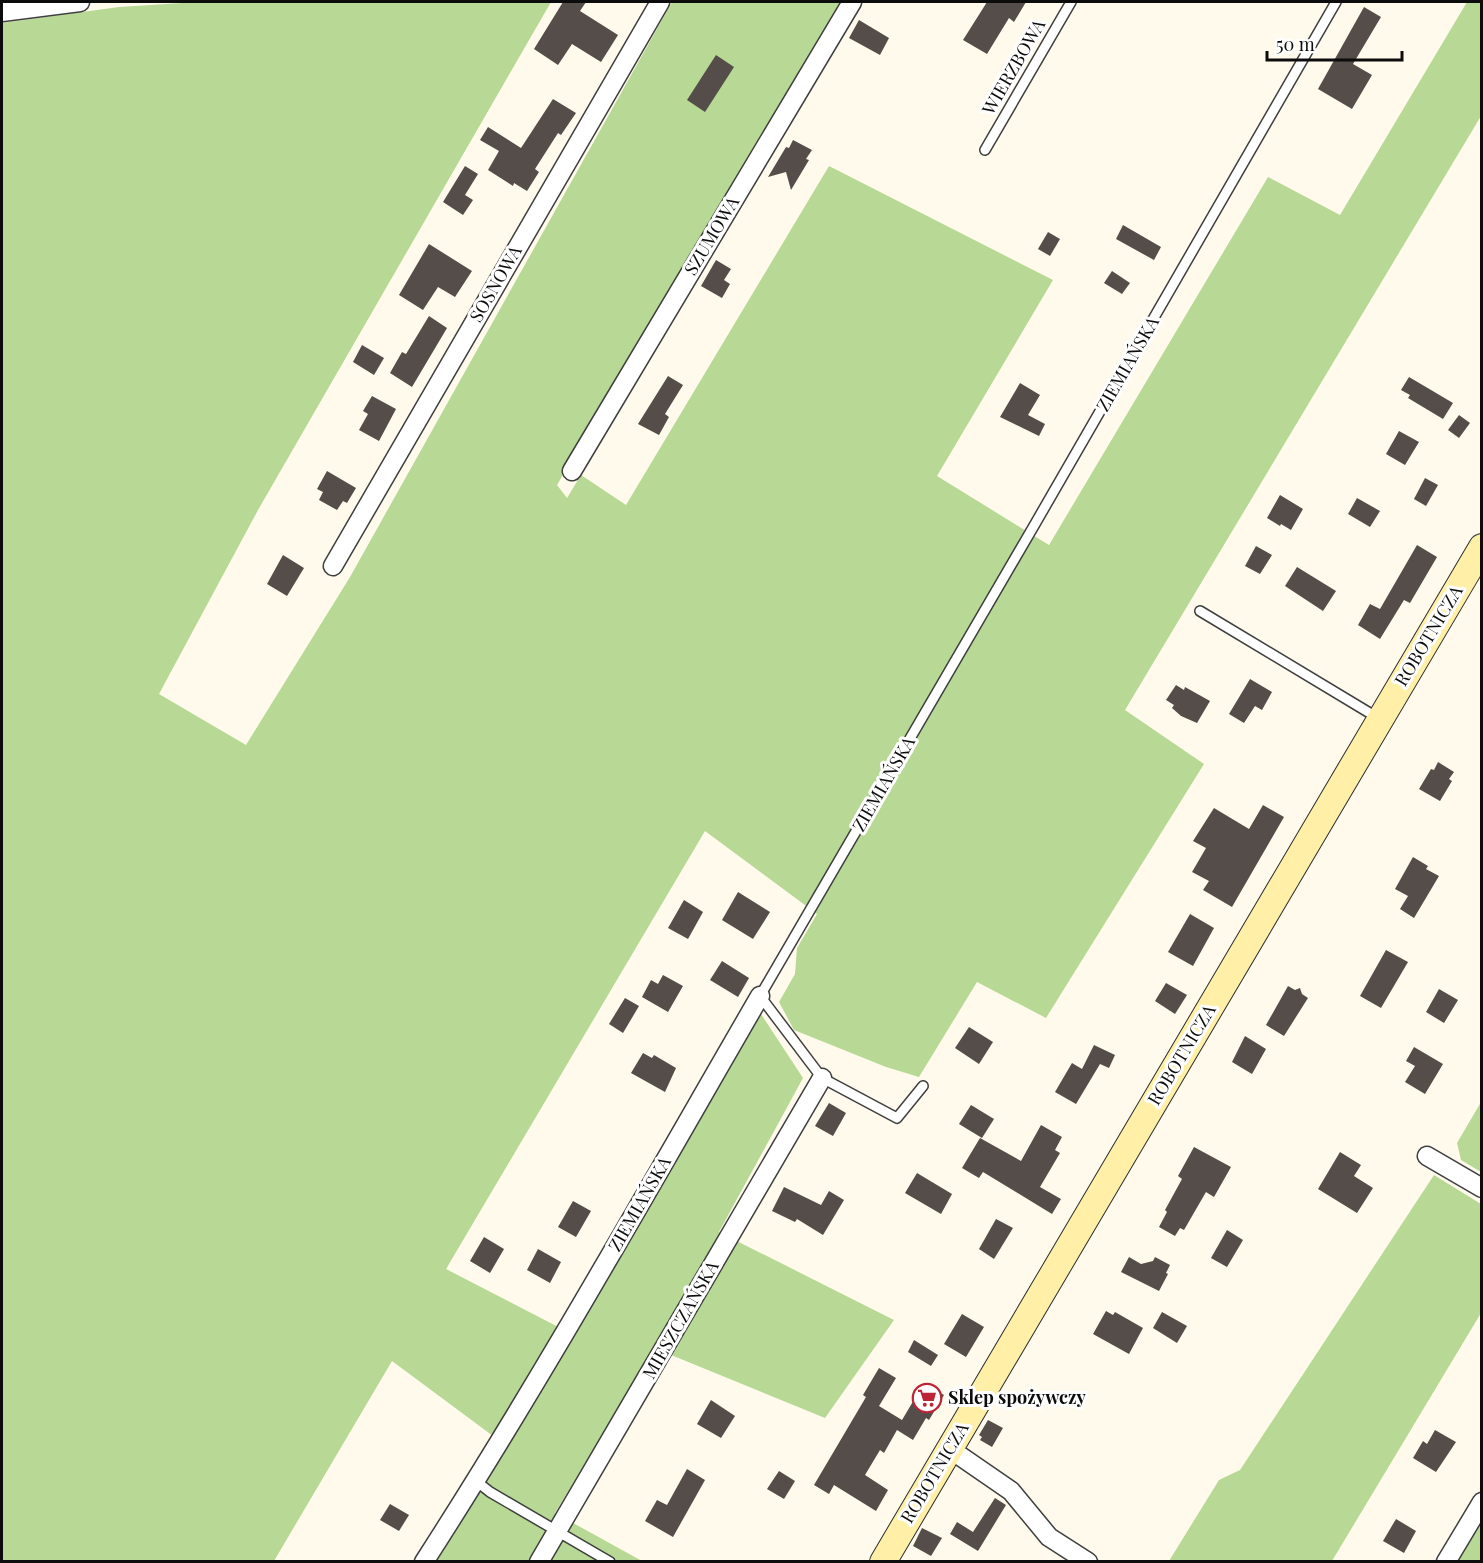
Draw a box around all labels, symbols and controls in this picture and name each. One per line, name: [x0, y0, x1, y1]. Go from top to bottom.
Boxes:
street label: WIERZBOWA: [976, 14, 1051, 120]
scale bar: [1267, 24, 1402, 62]
text: 50 m: [1276, 32, 1315, 56]
street label: SZUMOWA: [678, 191, 744, 279]
street label: SOSNOWA: [463, 240, 527, 326]
street label: ZIEMIAŃSKA: [1090, 311, 1164, 415]
street label: ROBOTNICZA: [1389, 580, 1468, 690]
street label: ZIEMIAŃSKA: [846, 731, 920, 835]
street label: ROBOTNICZA: [1142, 999, 1221, 1109]
street label: ZIEMIAŃSKA: [602, 1151, 676, 1255]
street label: MIESZCZAŃSKA: [637, 1255, 724, 1383]
supermarket icon: Sklep spożywczy: [911, 1382, 943, 1414]
place label: Sklep spożywczy: [948, 1385, 1087, 1409]
street label: ROBOTNICZA: [895, 1417, 974, 1527]

